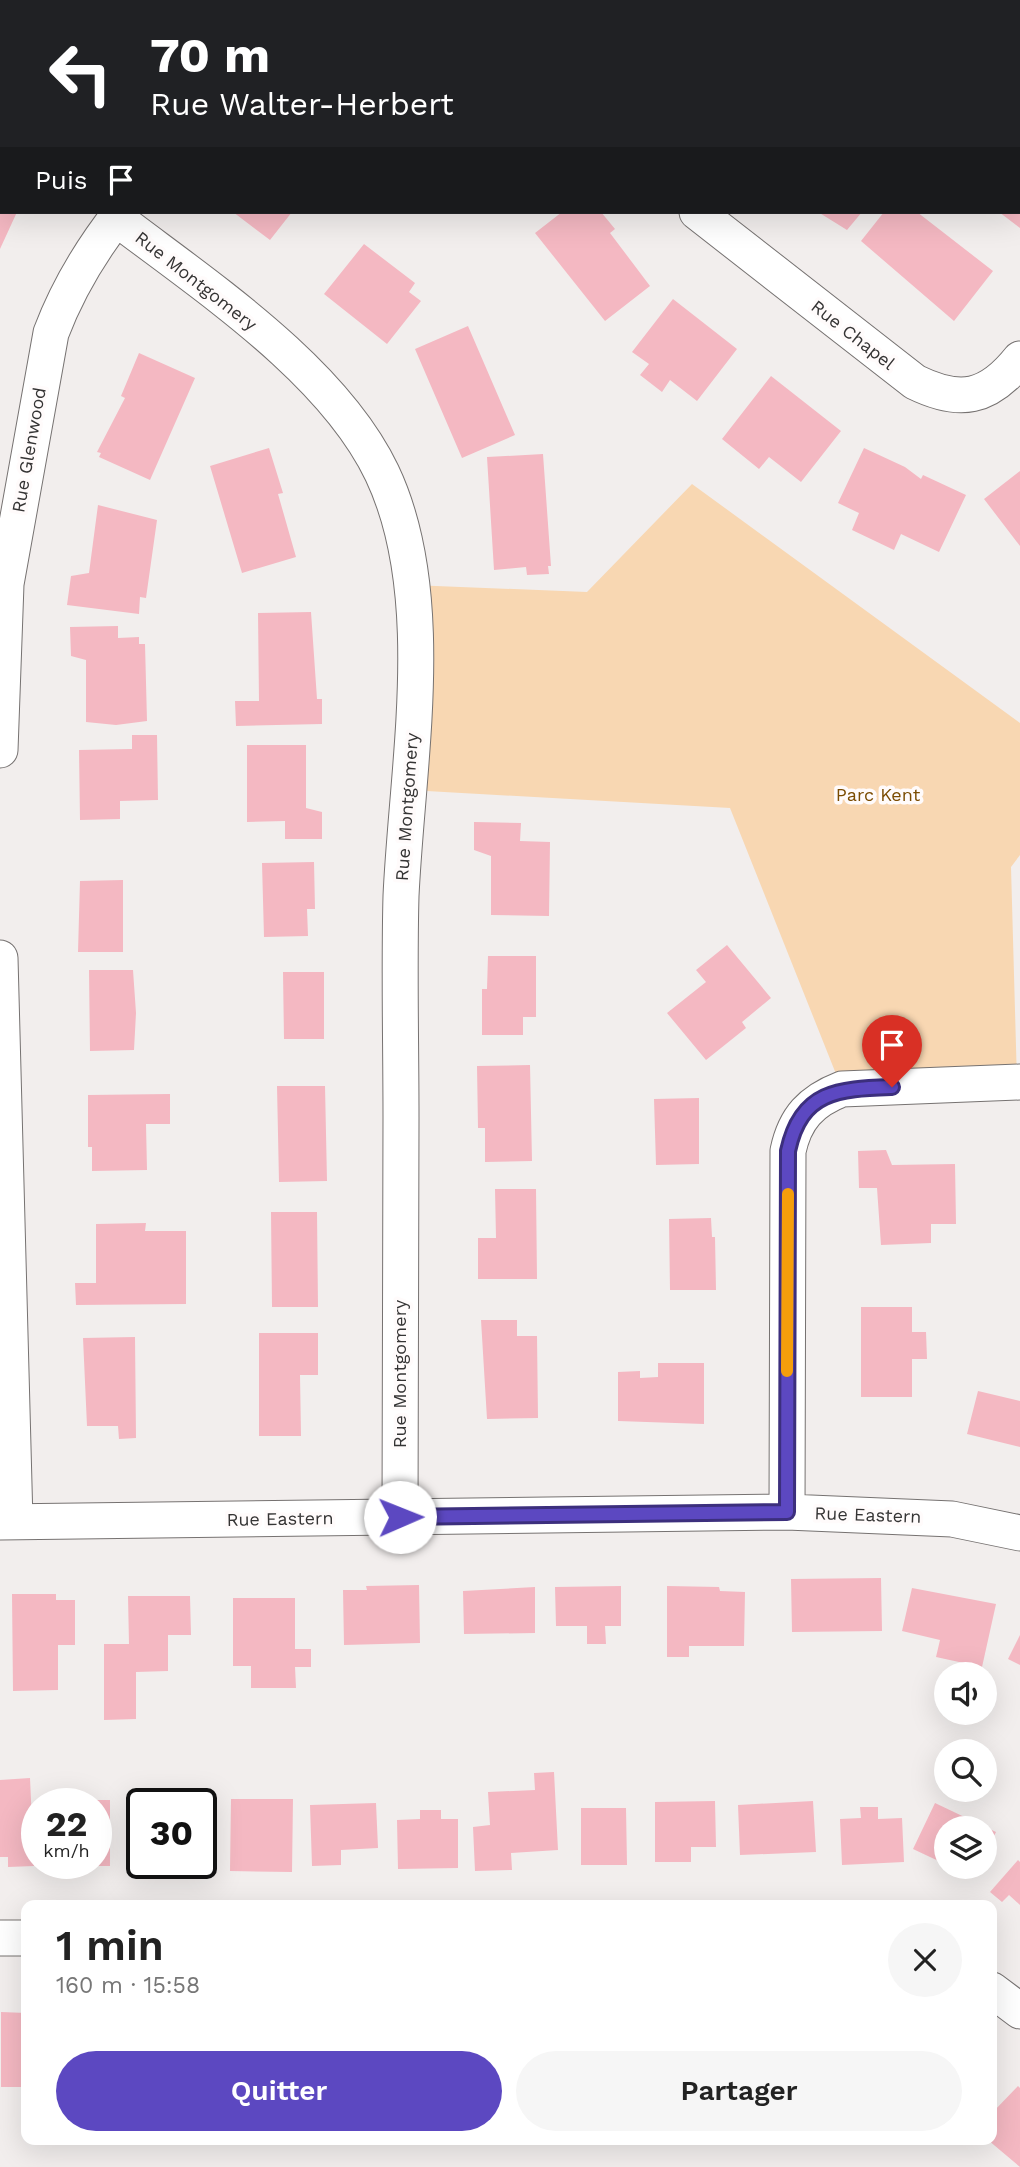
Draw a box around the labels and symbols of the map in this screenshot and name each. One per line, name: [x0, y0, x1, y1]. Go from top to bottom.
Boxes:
street label: Rue Montgomery: [131, 227, 262, 335]
street label: Rue Chapel: [807, 295, 900, 374]
street label: Rue Glenwood: [7, 386, 50, 514]
street label: Rue Montgomery: [391, 731, 422, 882]
park label: Parc Kent: [836, 784, 921, 805]
pin: [862, 1015, 922, 1087]
street label: Rue Montgomery: [389, 1299, 410, 1448]
position arrow: [363, 1480, 437, 1554]
street label: Rue Eastern: [814, 1502, 922, 1527]
street label: Rue Eastern: [226, 1507, 334, 1530]
speed limit sign: 30: [126, 1788, 217, 1879]

